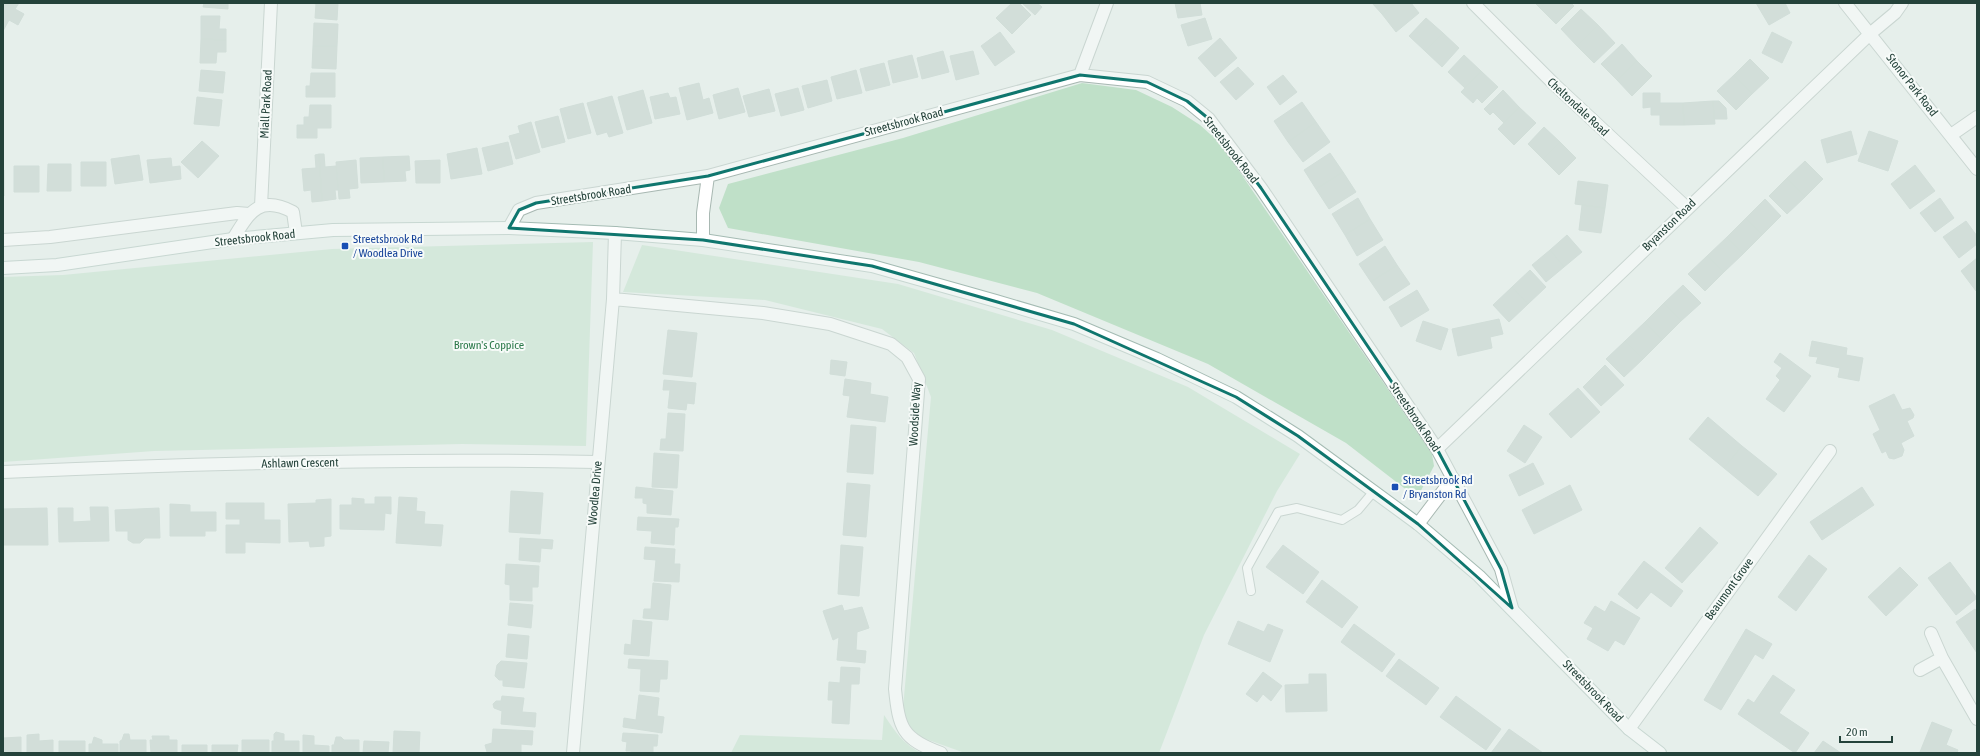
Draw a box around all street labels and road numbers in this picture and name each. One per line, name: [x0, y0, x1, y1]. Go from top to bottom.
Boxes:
street label: Stonor Park Road: [1883, 51, 1941, 119]
street label: Miall Park Road: [257, 69, 275, 139]
street label: Cheltondale Road: [1544, 75, 1612, 139]
street label: Streetsbrook Road: [863, 105, 945, 139]
street label: Streetsbrook Road: [1201, 114, 1261, 186]
street label: Streetsbrook Road: [550, 182, 632, 208]
street label: Bryanston Road: [1639, 196, 1699, 254]
street label: Streetsbrook Road: [214, 227, 296, 249]
street label: Streetsbrook Road: [1387, 380, 1443, 454]
street label: Woodside Way: [906, 382, 924, 446]
street label: Ashlawn Crescent: [261, 455, 339, 471]
street label: Woodlea Drive: [585, 460, 605, 526]
street label: Beaumont Grove: [1702, 555, 1756, 623]
street label: Streetsbrook Road: [1560, 657, 1626, 725]

